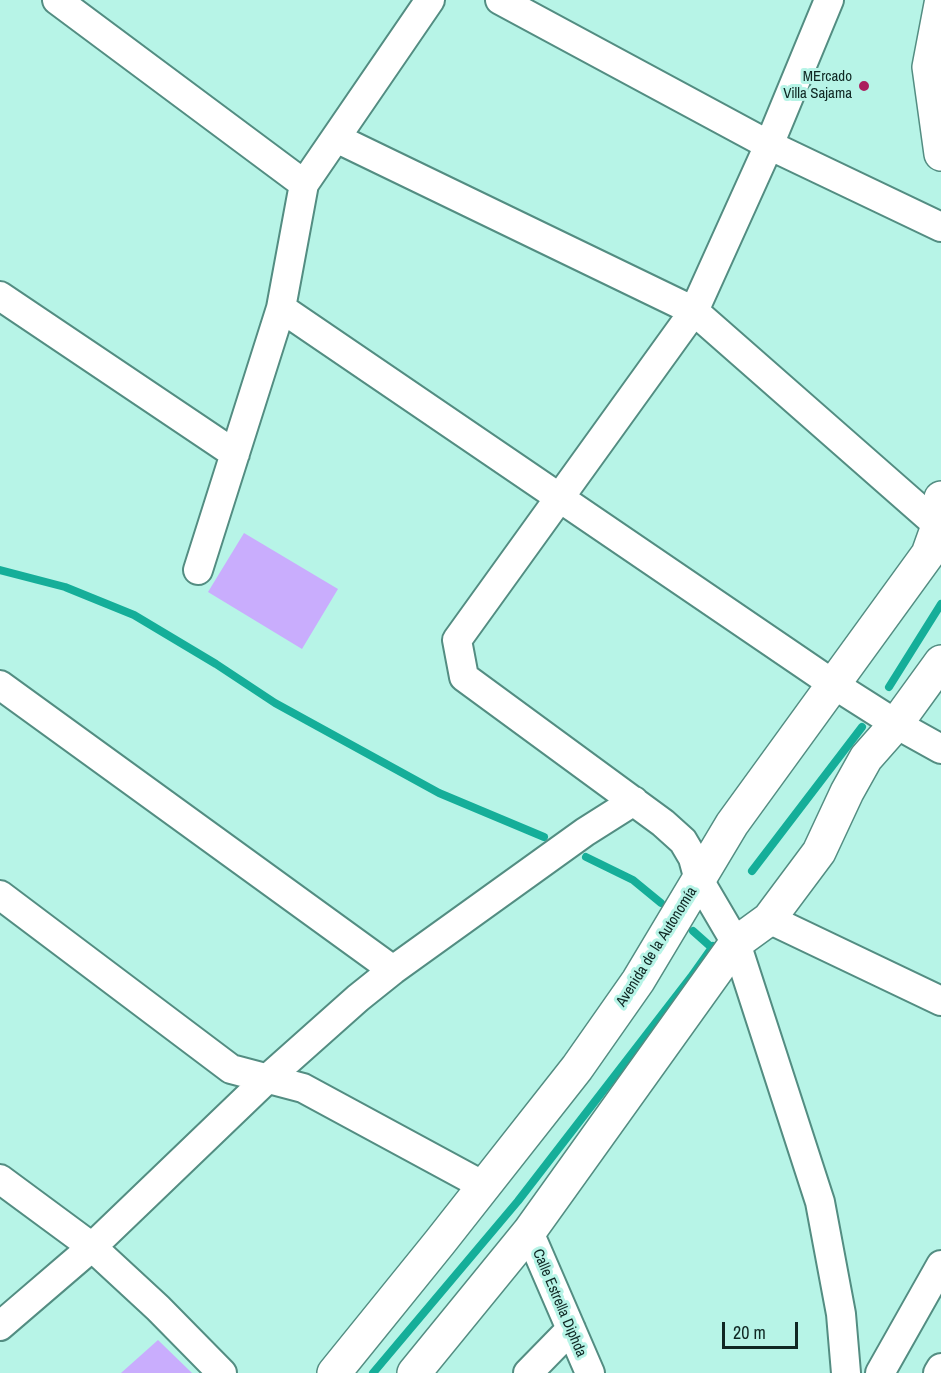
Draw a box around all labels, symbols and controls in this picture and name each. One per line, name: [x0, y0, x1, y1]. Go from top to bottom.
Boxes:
place label: MErcado Villa Sajama: [783, 68, 852, 103]
marker: MErcado Villa Sajama: [857, 79, 871, 93]
street label: Avenida de la Autonomía: [613, 884, 701, 1010]
street label: Calle Estrella Diphda: [528, 1246, 590, 1360]
scale bar: [725, 1310, 802, 1348]
text: 20 m: [733, 1320, 766, 1345]

